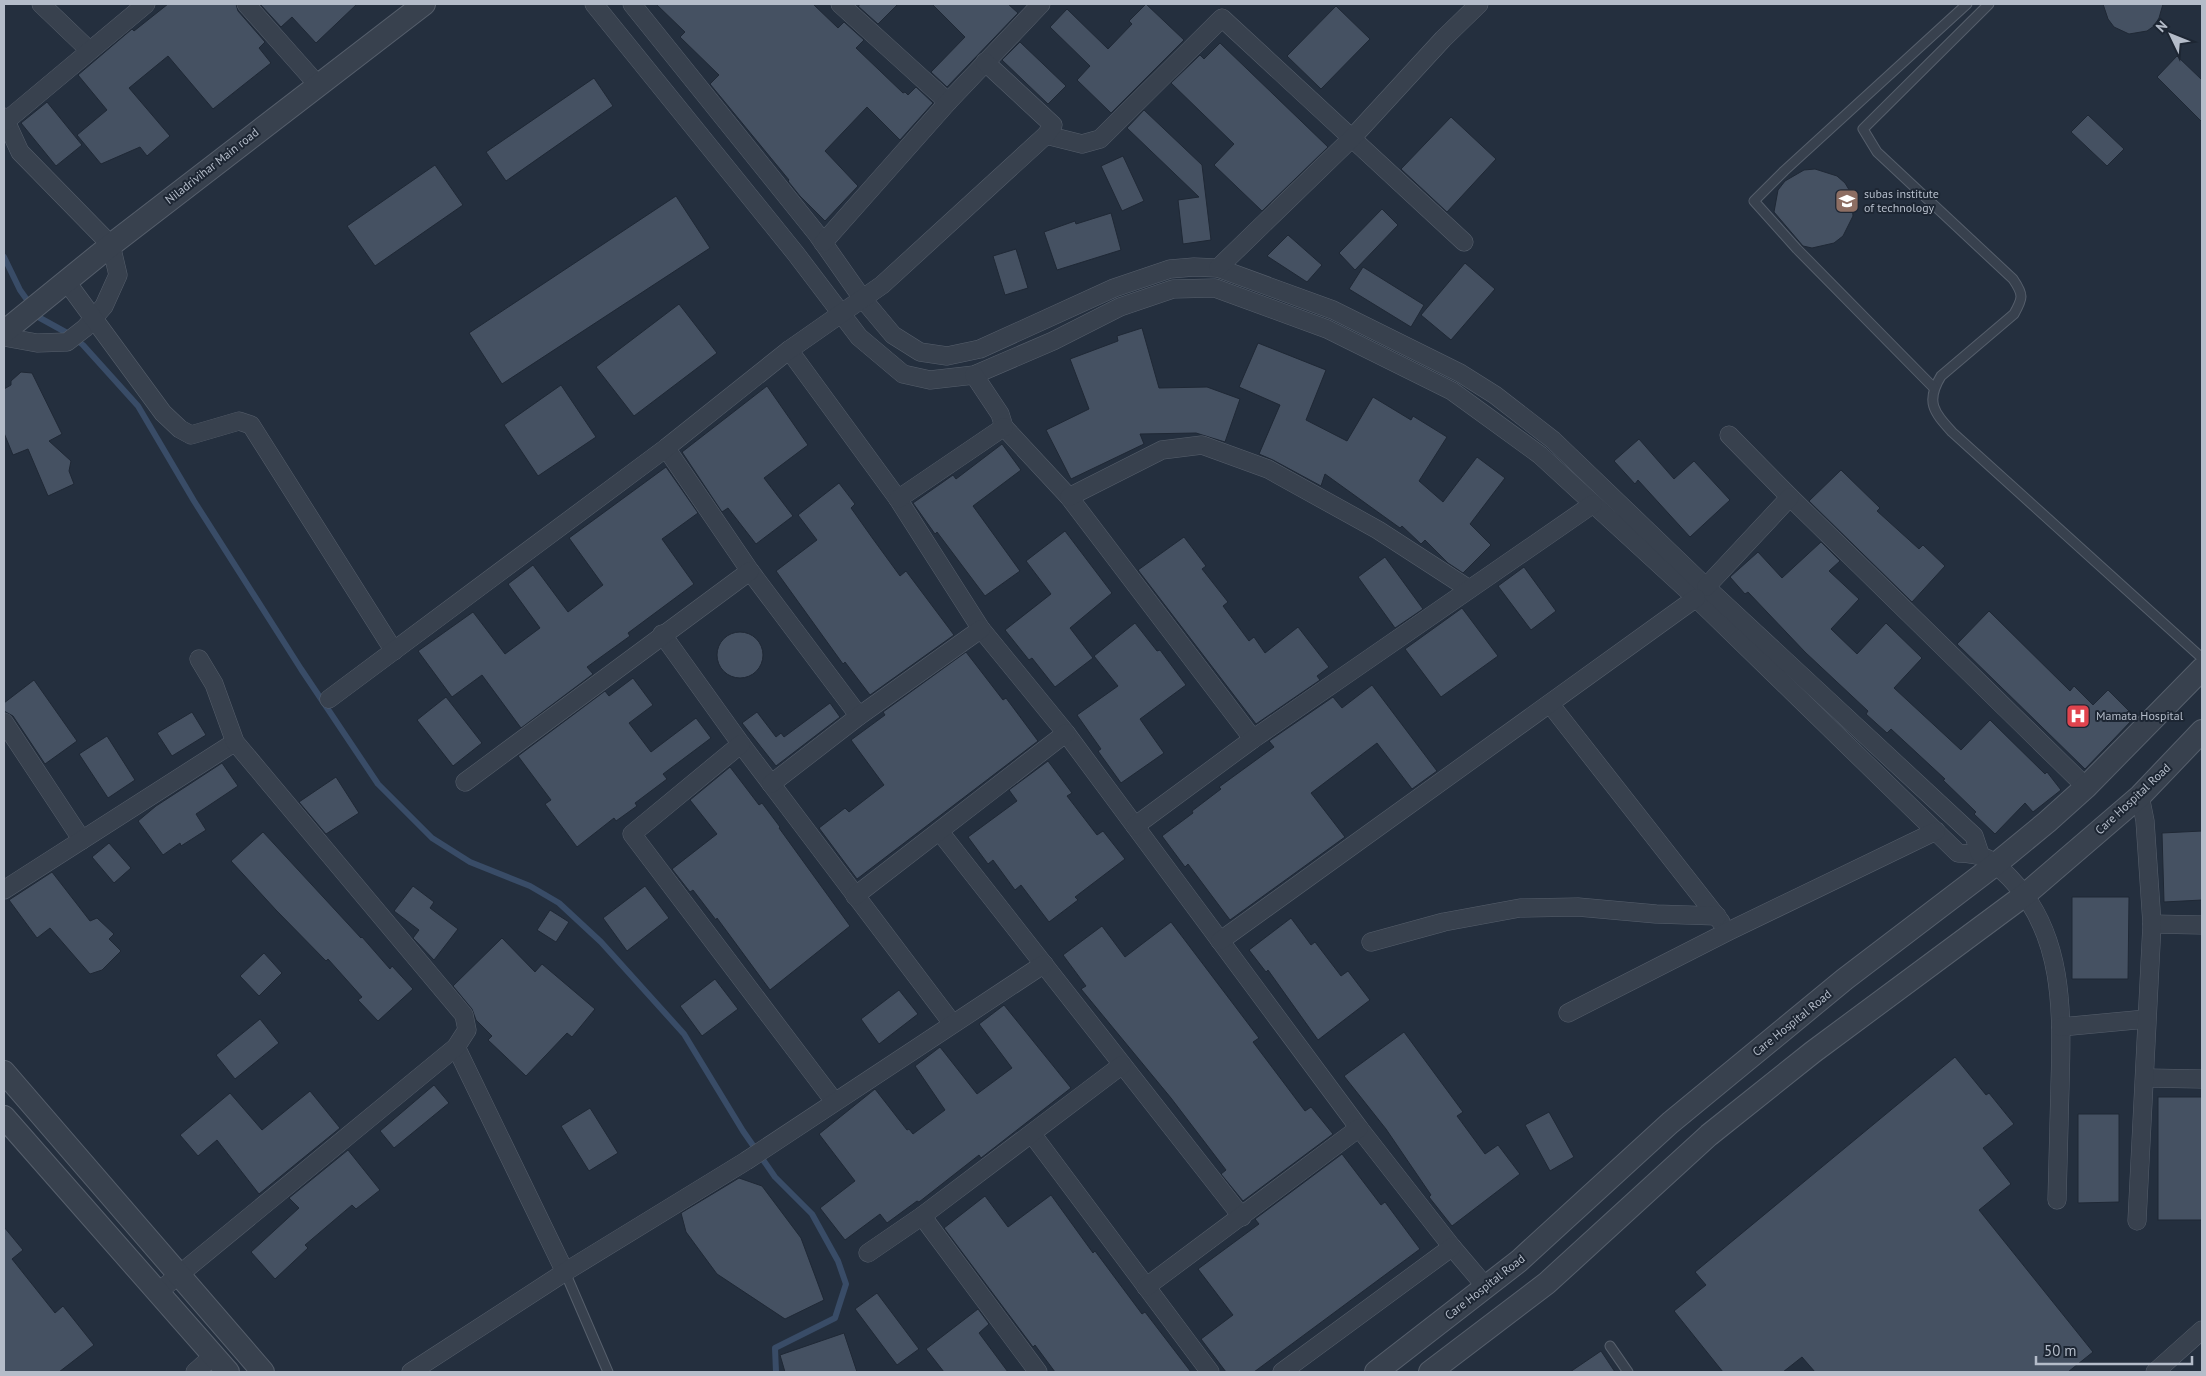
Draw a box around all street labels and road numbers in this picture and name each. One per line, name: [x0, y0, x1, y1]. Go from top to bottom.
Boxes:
street label: Niladrivihar Main road: [162, 124, 261, 207]
street label: Care Hospital Road: [2092, 760, 2173, 837]
street label: Care Hospital Road: [1749, 986, 1834, 1059]
street label: Care Hospital Road: [1442, 1251, 1528, 1322]

